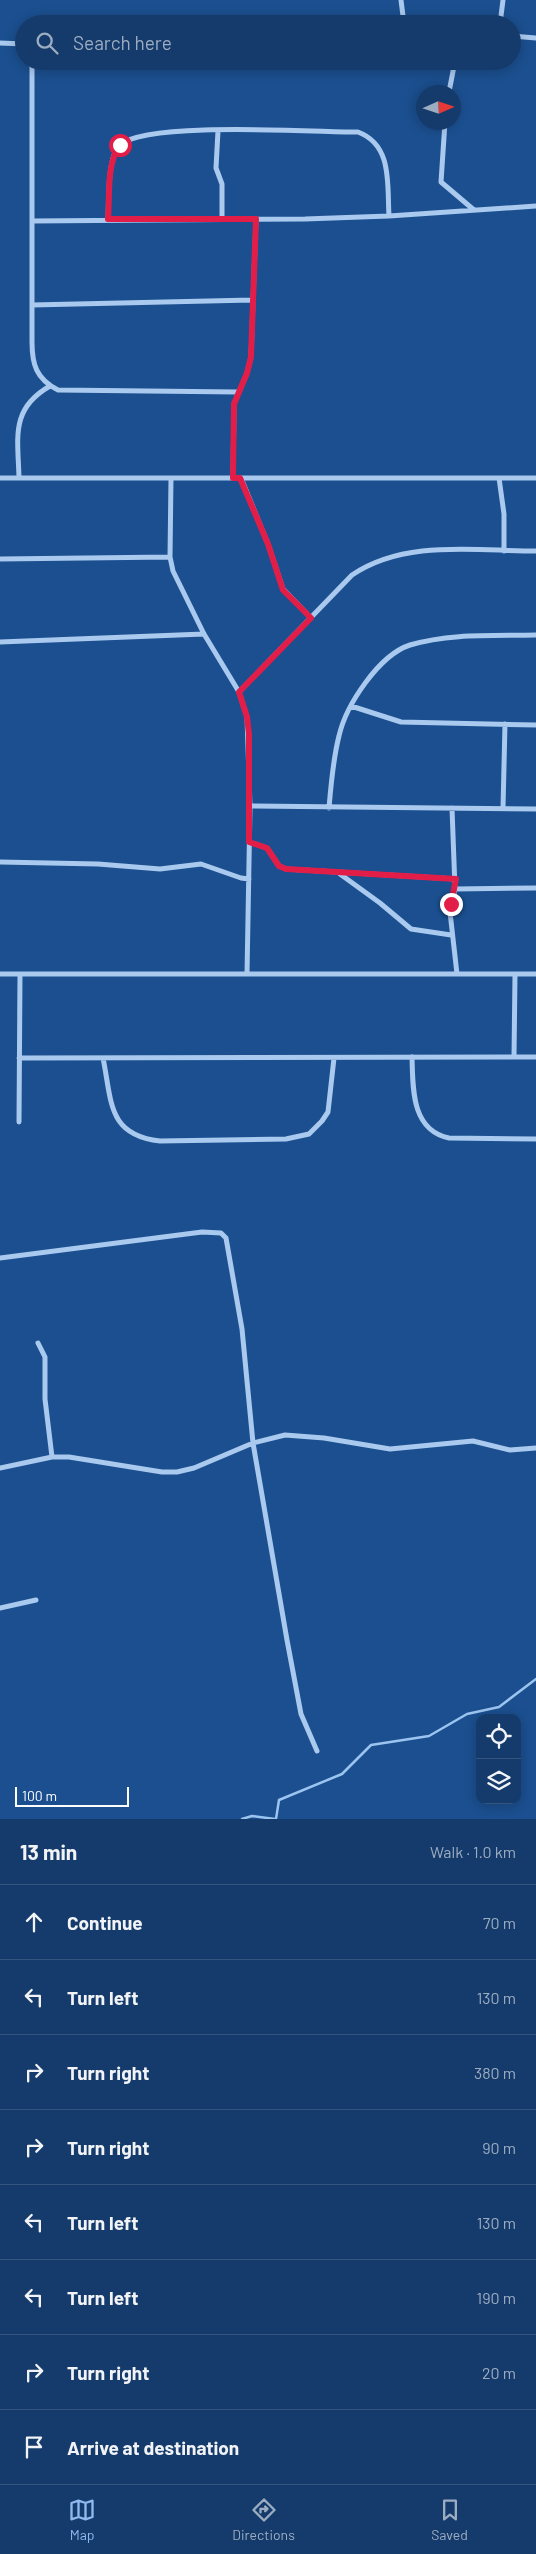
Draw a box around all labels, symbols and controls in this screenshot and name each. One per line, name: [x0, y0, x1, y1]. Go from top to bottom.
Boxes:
search box: [15, 15, 521, 70]
icon: search: [33, 29, 61, 57]
text: Search here: [73, 31, 172, 54]
north arrow: [416, 85, 461, 130]
route start: [109, 134, 132, 157]
route end: [440, 893, 463, 916]
map controls: [476, 1714, 521, 1804]
button: locate: [476, 1714, 521, 1759]
button: layers: [476, 1759, 521, 1804]
scale bar: [15, 1784, 129, 1807]
text: 100 m: [22, 1787, 57, 1804]
text: 13 min: [20, 1839, 77, 1864]
text: Walk · 1.0 km: [430, 1842, 516, 1861]
icon: ahead: [20, 1908, 48, 1936]
text: Continue: [67, 1911, 143, 1934]
text: 70 m: [483, 1913, 516, 1932]
icon: left: [20, 1983, 48, 2011]
text: Turn left: [67, 1986, 138, 2009]
text: 130 m: [477, 1988, 516, 2007]
icon: right: [20, 2058, 48, 2086]
text: Turn right: [67, 2061, 149, 2084]
text: 380 m: [474, 2063, 516, 2082]
icon: right: [20, 2133, 48, 2161]
text: Turn right: [67, 2136, 149, 2159]
text: 90 m: [482, 2138, 516, 2157]
icon: left: [20, 2208, 48, 2236]
text: Turn left: [67, 2211, 138, 2234]
text: 130 m: [477, 2213, 516, 2232]
icon: left: [20, 2283, 48, 2311]
text: Turn left: [67, 2286, 138, 2309]
text: 190 m: [477, 2288, 516, 2307]
icon: right: [20, 2358, 48, 2386]
text: Turn right: [67, 2361, 149, 2384]
text: 20 m: [482, 2363, 516, 2382]
icon: arrive: [20, 2433, 48, 2461]
text: Arrive at destination: [67, 2436, 239, 2459]
tab: Map: [68, 2496, 96, 2543]
tab: Directions: [232, 2496, 295, 2543]
tab: Saved: [431, 2496, 468, 2543]

